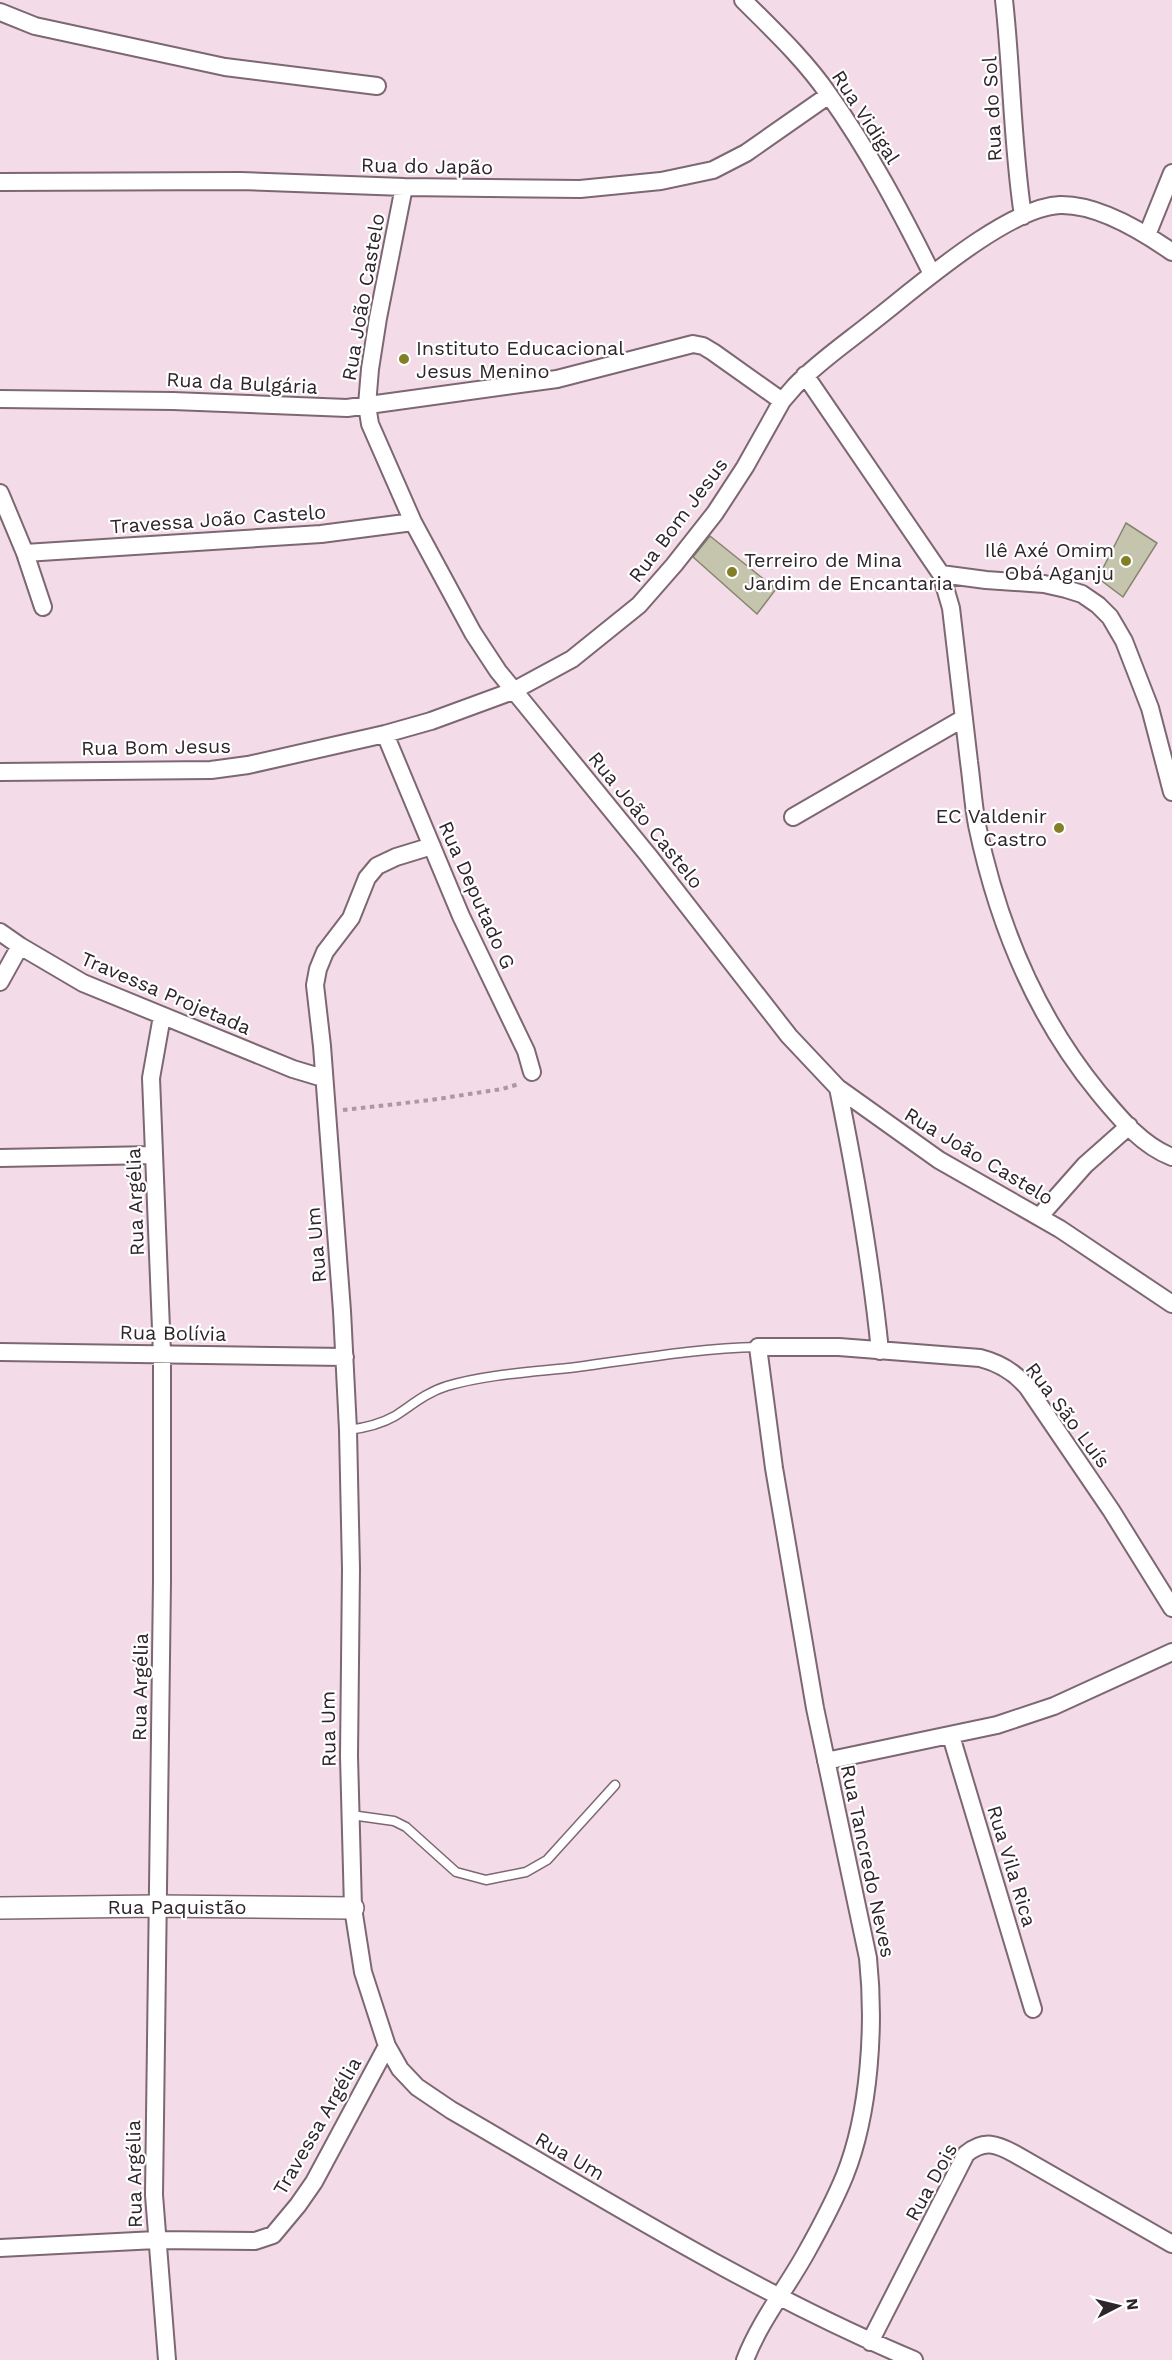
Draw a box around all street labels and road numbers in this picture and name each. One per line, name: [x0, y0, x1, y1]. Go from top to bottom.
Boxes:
street label: Rua do Sol: [977, 56, 1007, 162]
street label: Rua Vidigal: [827, 66, 905, 168]
street label: Rua do Japão: [361, 153, 493, 179]
street label: Rua João Castelo: [336, 211, 390, 383]
street label: Rua da Bulgária: [166, 367, 318, 399]
street label: Rua Bom Jesus: [623, 453, 733, 587]
street label: Travessa João Castelo: [109, 499, 327, 539]
street label: Rua Bom Jesus: [81, 734, 231, 760]
street label: Rua João Castelo: [583, 747, 709, 893]
street label: Rua Deputado G: [434, 817, 520, 973]
street label: Travessa Projetada: [77, 946, 255, 1040]
street label: Rua João Castelo: [900, 1102, 1058, 1210]
street label: Rua Argélia: [121, 1148, 149, 1256]
street label: Rua Um: [301, 1206, 331, 1284]
street label: Rua Bolívia: [119, 1320, 227, 1346]
street label: Rua São Luís: [1021, 1358, 1115, 1472]
street label: Rua Argélia: [127, 1633, 153, 1741]
street label: Rua Um: [315, 1691, 341, 1767]
street label: Rua Tancredo Neves: [836, 1762, 900, 1960]
street label: Rua Vila Rica: [982, 1802, 1042, 1930]
street label: Rua Paquistão: [107, 1895, 247, 1919]
street label: Travessa Argélia: [268, 2053, 366, 2199]
street label: Rua Argélia: [121, 2120, 147, 2228]
street label: Rua Um: [531, 2127, 609, 2185]
street label: Rua Dois: [900, 2139, 962, 2225]

